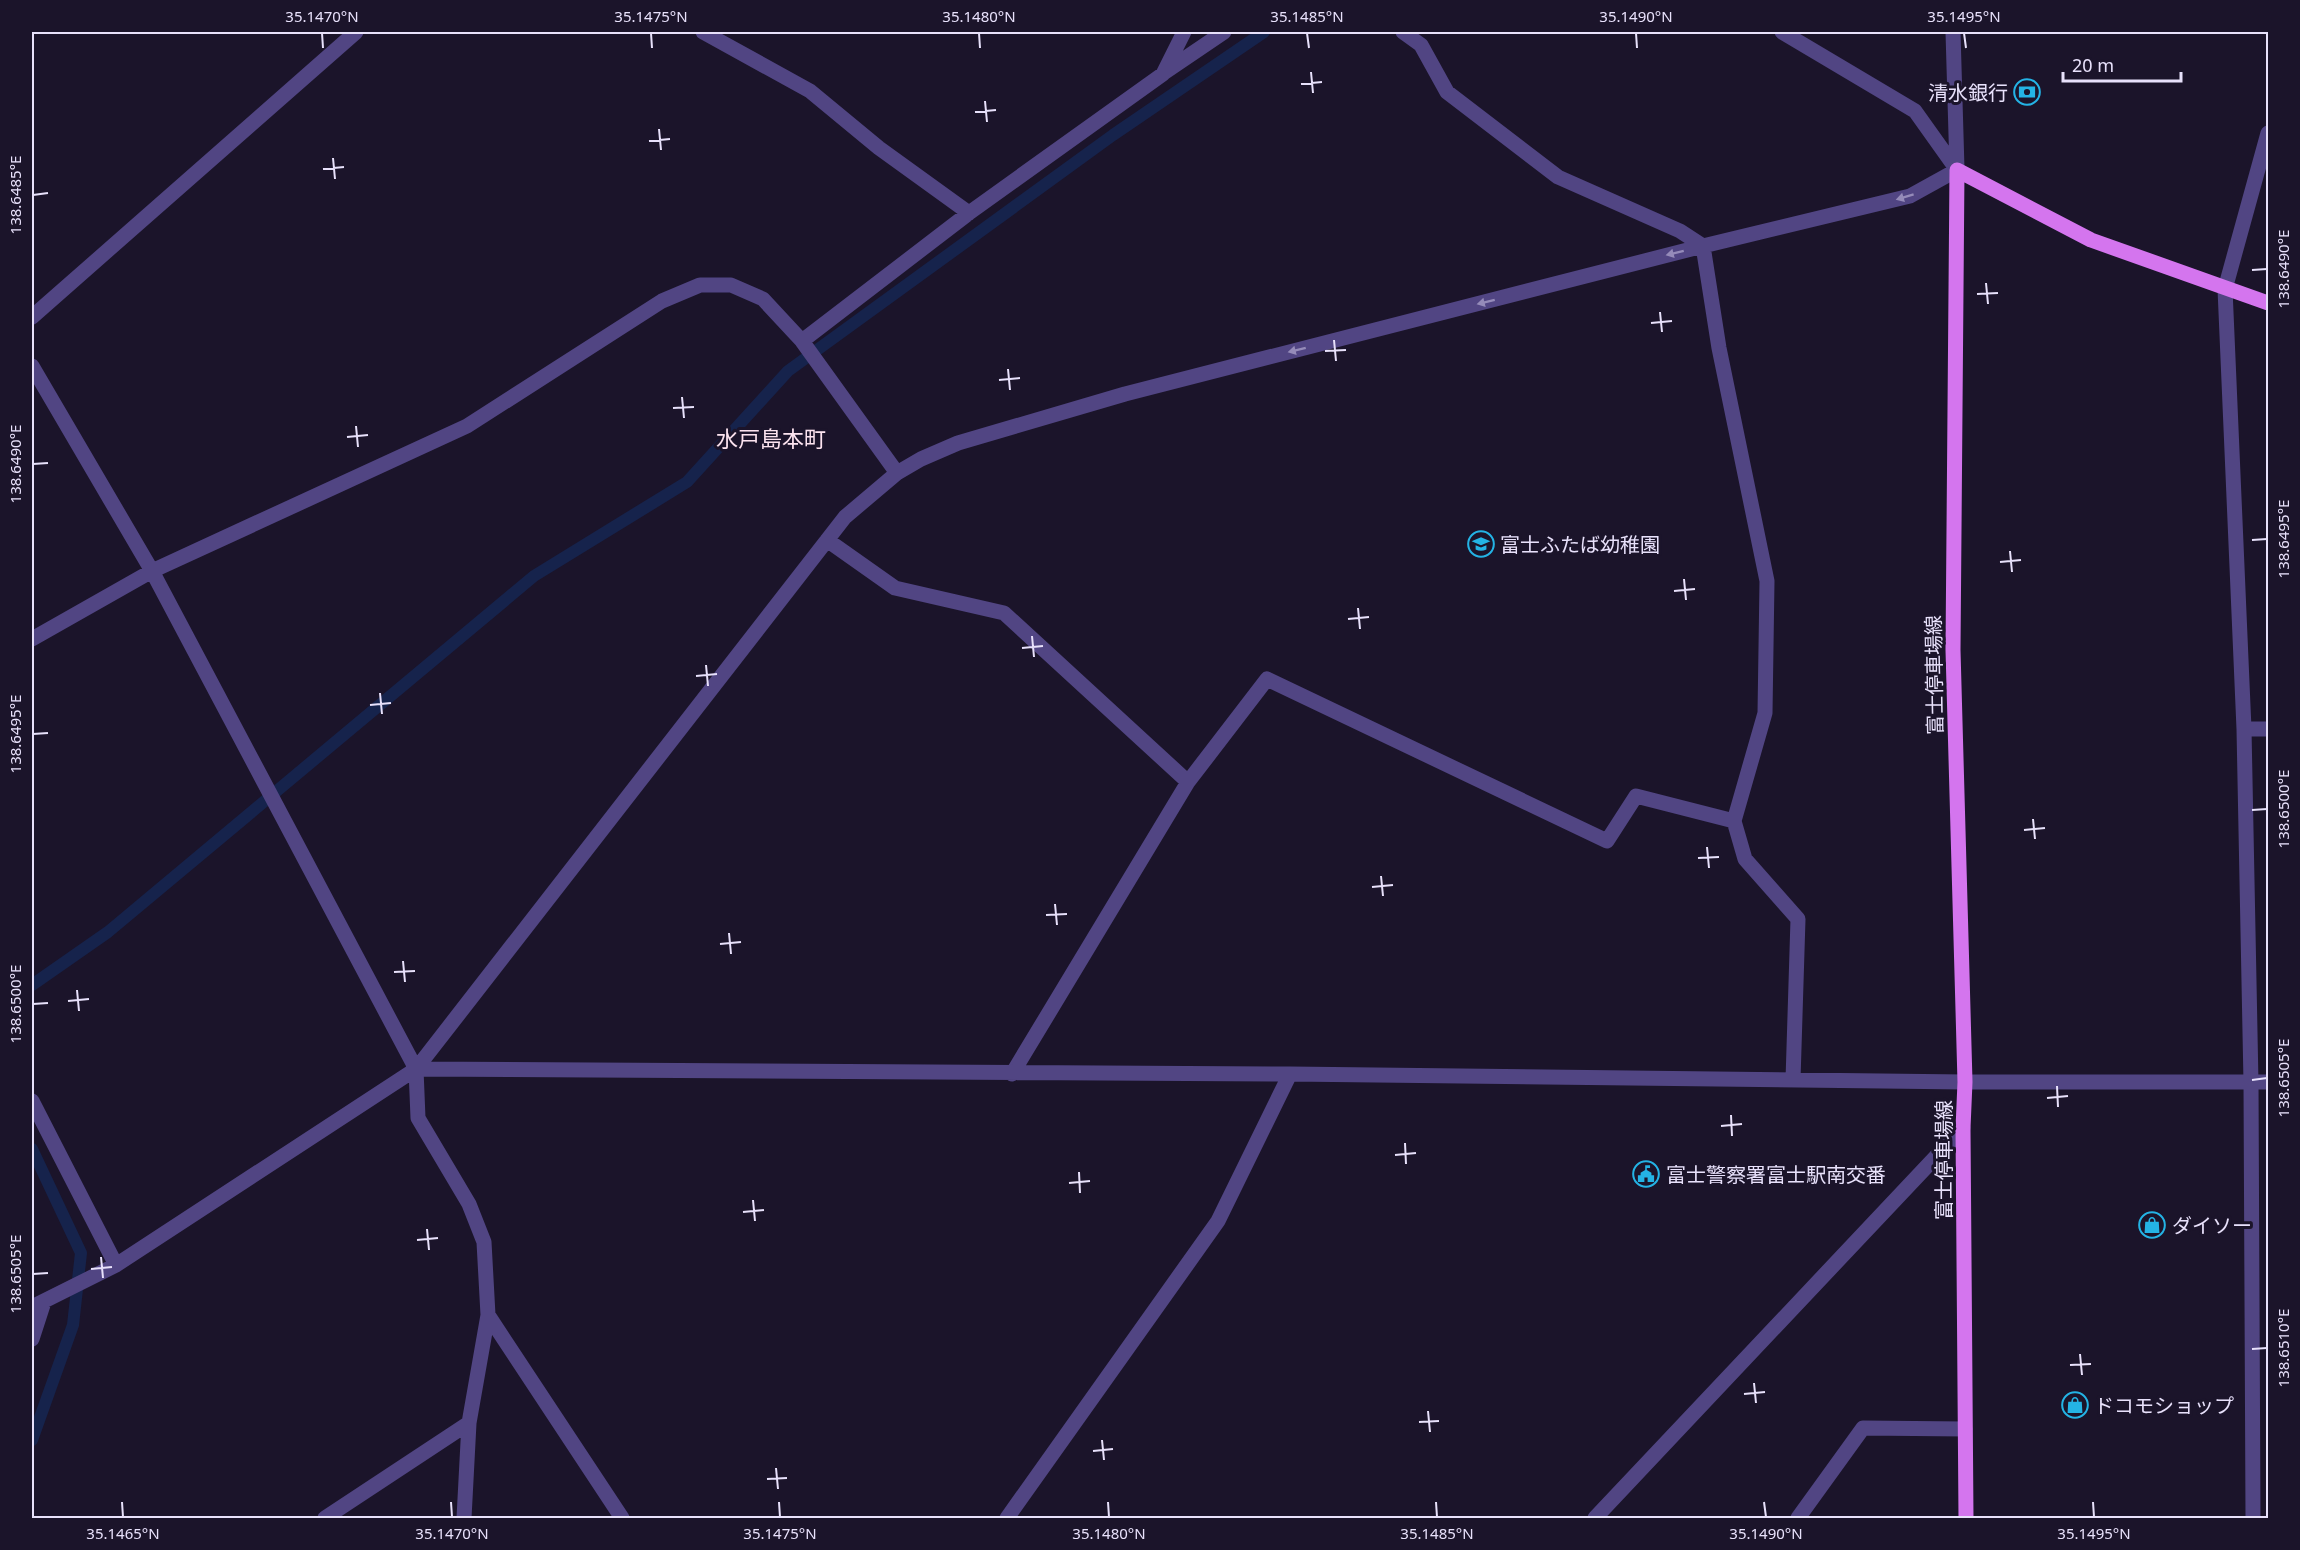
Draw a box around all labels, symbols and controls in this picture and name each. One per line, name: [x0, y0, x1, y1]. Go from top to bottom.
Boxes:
text: 35.1470°N: [285, 6, 359, 26]
text: 35.1475°N: [614, 6, 688, 26]
text: 35.1480°N: [942, 6, 1016, 26]
text: 35.1485°N: [1270, 6, 1344, 26]
text: 35.1490°N: [1599, 6, 1673, 26]
text: 35.1495°N: [1927, 6, 2001, 26]
scale bar: [2063, 45, 2182, 83]
text: 20 m: [2072, 53, 2114, 77]
bank icon: 清水銀行: [2012, 77, 2042, 107]
place label: 清水銀行: [1928, 79, 2008, 106]
text: 138.6485°E: [5, 156, 25, 234]
one-way arrow: [1896, 193, 1914, 202]
text: 138.6490°E: [2273, 230, 2293, 308]
one-way arrow: [1666, 249, 1684, 259]
one-way arrow: [1477, 297, 1495, 307]
one-way arrow: [1288, 346, 1306, 356]
district label: 水戸島本町: [716, 423, 826, 453]
text: 138.6490°E: [5, 425, 25, 503]
text: 138.6495°E: [2273, 500, 2293, 578]
school or university icon: 富士ふたば幼稚園: [1466, 529, 1496, 559]
place label: 富士ふたば幼稚園: [1500, 531, 1660, 558]
street label: 富士停車場線: [1919, 615, 1949, 735]
text: 138.6495°E: [5, 695, 25, 773]
text: 138.6500°E: [2273, 770, 2293, 848]
text: 138.6500°E: [5, 965, 25, 1043]
text: 138.6505°E: [2273, 1039, 2293, 1117]
street label: 富士停車場線: [1930, 1100, 1957, 1220]
public building icon: 富士警察署富士駅南交番: [1631, 1159, 1661, 1189]
place label: 富士警察署富士駅南交番: [1666, 1161, 1886, 1188]
shop icon: ダイソー: [2137, 1210, 2167, 1240]
place label: ダイソー: [2172, 1212, 2252, 1239]
text: 138.6505°E: [5, 1235, 25, 1313]
text: 138.6510°E: [2273, 1309, 2293, 1387]
shop icon: ドコモショップ: [2060, 1390, 2090, 1420]
place label: ドコモショップ: [2094, 1392, 2234, 1419]
text: 35.1465°N: [86, 1523, 160, 1543]
text: 35.1470°N: [415, 1523, 489, 1543]
text: 35.1475°N: [743, 1523, 817, 1543]
text: 35.1480°N: [1072, 1523, 1146, 1543]
text: 35.1485°N: [1400, 1523, 1474, 1543]
text: 35.1490°N: [1729, 1523, 1803, 1543]
text: 35.1495°N: [2057, 1523, 2131, 1543]

